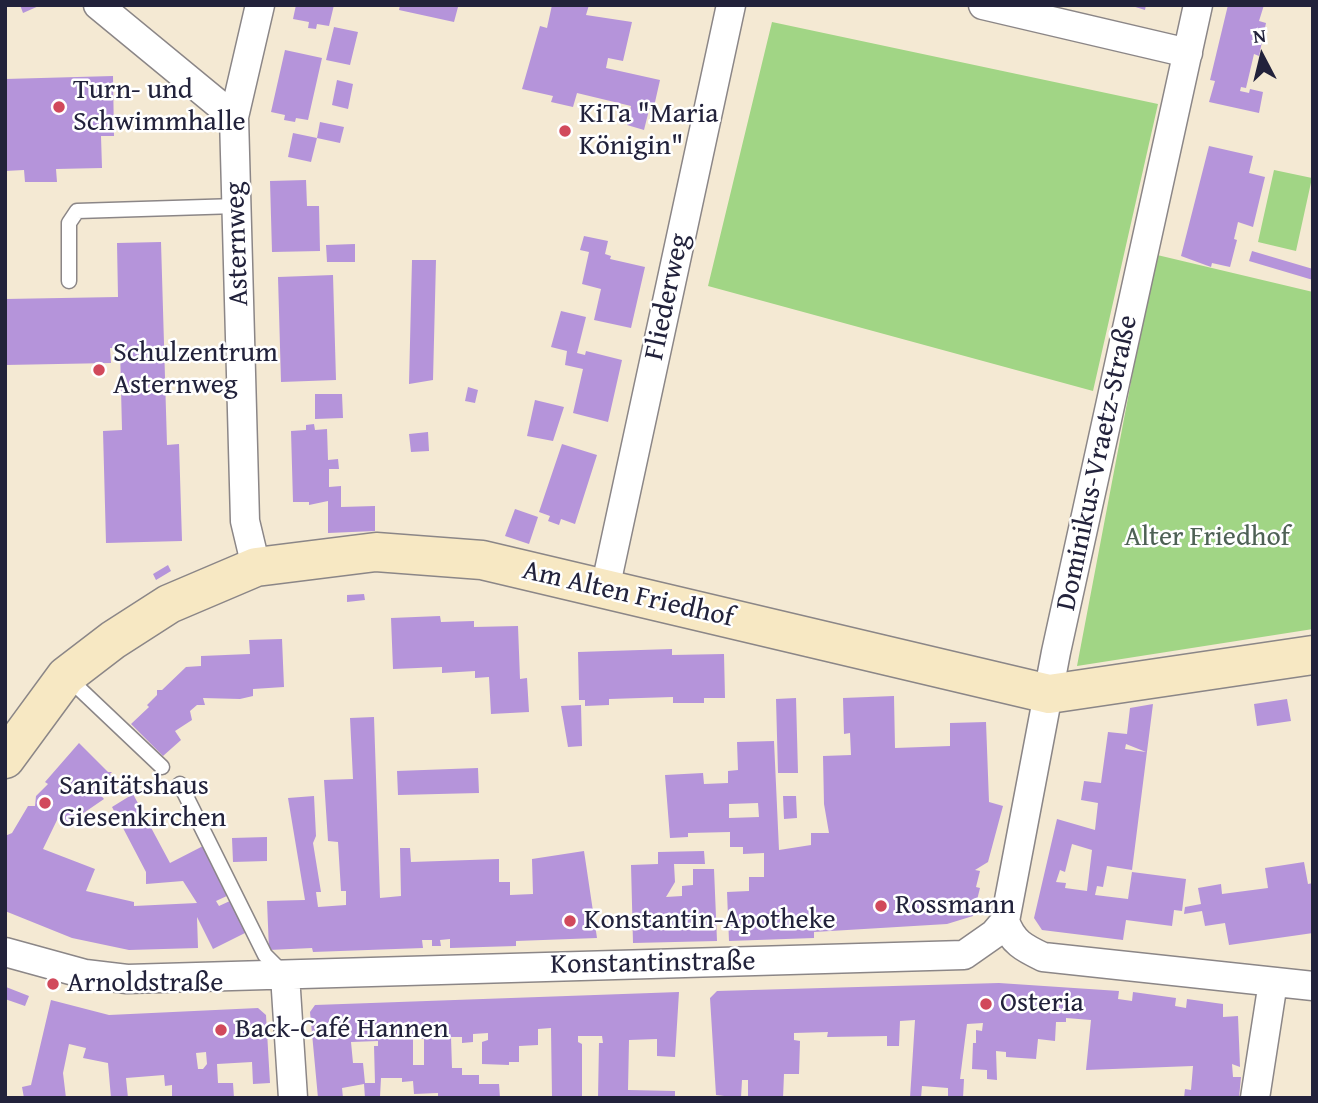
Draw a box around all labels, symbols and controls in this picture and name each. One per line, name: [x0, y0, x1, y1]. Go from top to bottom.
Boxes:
text: N: [1251, 20, 1267, 50]
north arrow: [1227, 21, 1297, 91]
place label: Turn- und Schwimmhalle: [73, 74, 246, 140]
place label: KiTa "Maria Königin": [579, 98, 719, 164]
marker: Turn- und Schwimmhalle: [51, 99, 67, 115]
marker: KiTa "Maria Königin": [557, 123, 573, 139]
street label: Asternweg: [219, 181, 257, 307]
street label: Fliederweg: [638, 231, 698, 363]
street label: Dominikus-Vraetz-Straße: [1050, 312, 1146, 614]
place label: Schulzentrum Asternweg: [113, 337, 278, 403]
marker: Schulzentrum Asternweg: [91, 362, 107, 378]
park label: Alter Friedhof: [1124, 521, 1290, 555]
street label: Am Alten Friedhof: [519, 554, 737, 636]
place label: Sanitätshaus Giesenkirchen: [59, 770, 226, 836]
marker: Sanitätshaus Giesenkirchen: [37, 795, 53, 811]
place label: Rossmann: [895, 889, 1015, 923]
marker: Rossmann: [873, 898, 889, 914]
place label: Konstantin-Apotheke: [584, 904, 836, 938]
marker: Konstantin-Apotheke: [562, 913, 578, 929]
street label: Konstantinstraße: [550, 945, 756, 983]
place label: Arnoldstraße: [67, 967, 223, 1001]
marker: Arnoldstraße: [45, 976, 61, 992]
place label: Osteria: [1000, 987, 1084, 1021]
marker: Osteria: [978, 996, 994, 1012]
place label: Back-Café Hannen: [235, 1013, 449, 1047]
marker: Back-Café Hannen: [213, 1022, 229, 1038]

